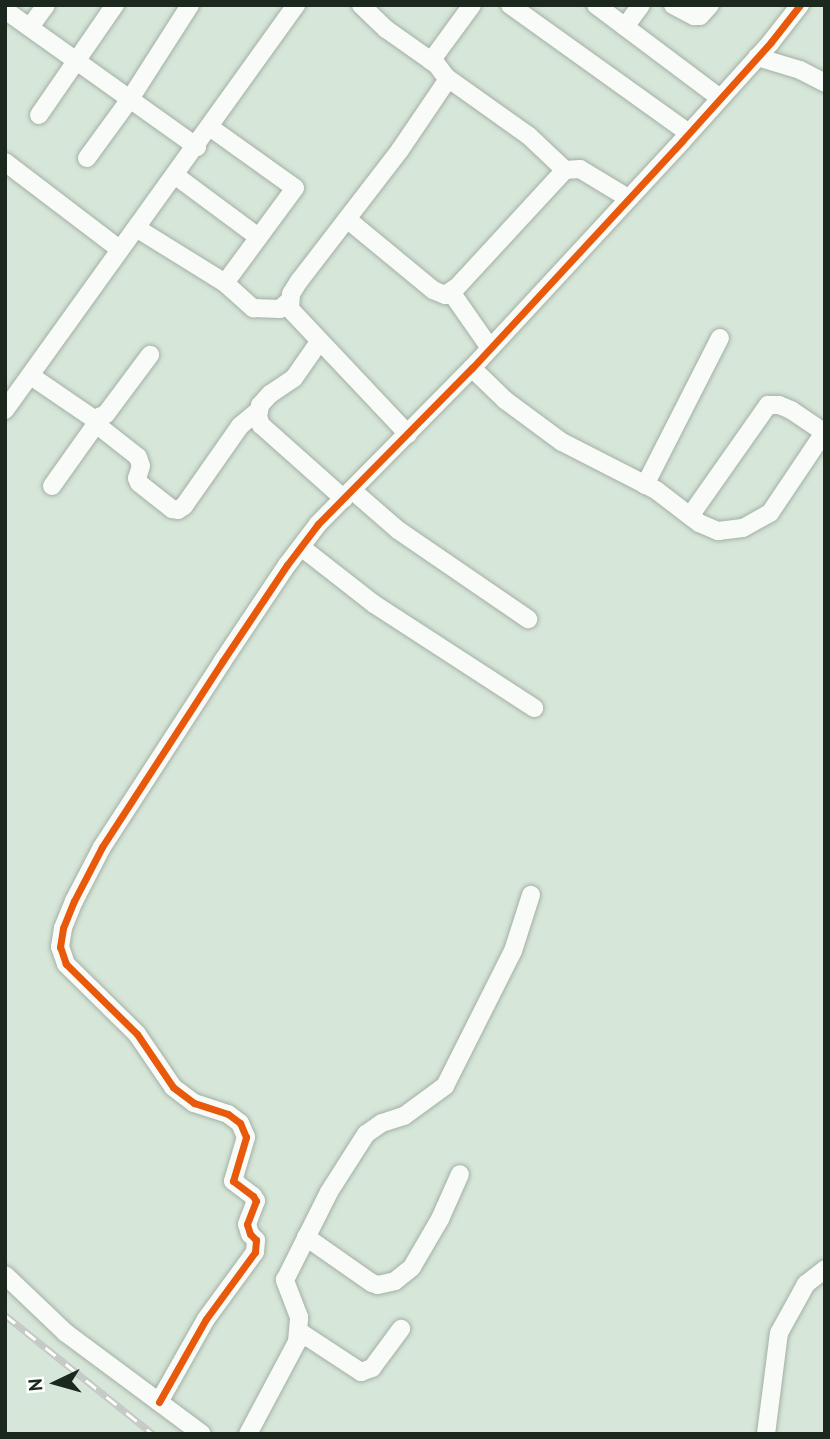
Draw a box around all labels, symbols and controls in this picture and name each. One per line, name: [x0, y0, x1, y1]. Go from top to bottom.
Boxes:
north arrow: [21, 1348, 91, 1418]
text: N: [23, 1378, 48, 1392]

